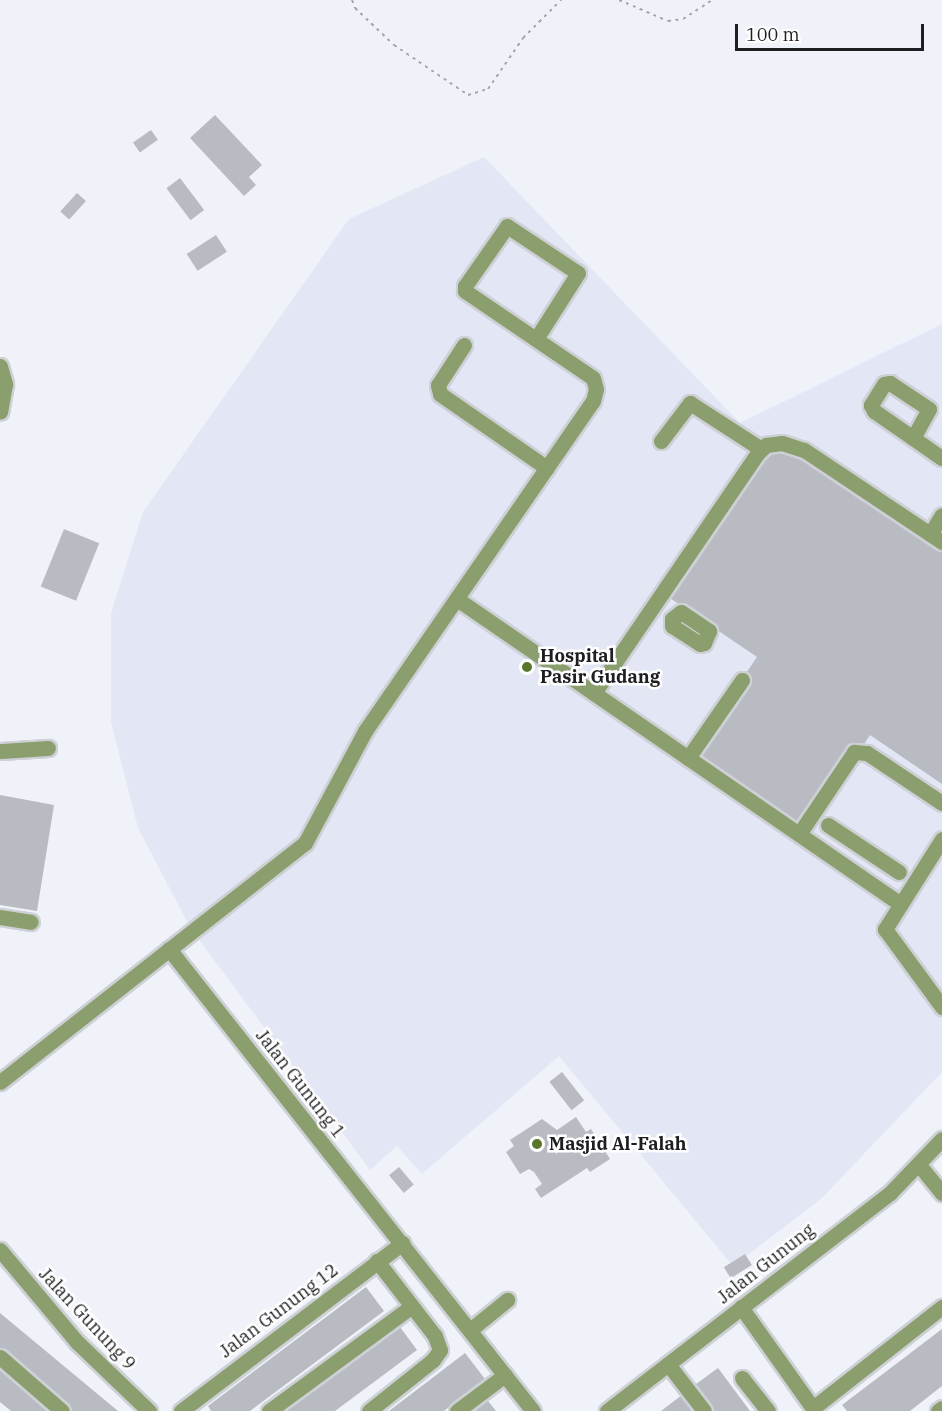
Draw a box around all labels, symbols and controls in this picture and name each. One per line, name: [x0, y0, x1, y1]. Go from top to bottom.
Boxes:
scale bar: [738, 12, 927, 50]
text: 100 m: [746, 23, 800, 46]
place label: Hospital Pasir Gudang: [540, 646, 660, 688]
marker: Hospital Pasir Gudang: [518, 658, 536, 676]
street label: Jalan Gunung 1: [251, 1025, 349, 1143]
place label: Masjid Al-Falah: [549, 1133, 686, 1155]
marker: Masjid Al-Falah: [530, 1137, 544, 1151]
street label: Jalan Gunung: [713, 1219, 819, 1309]
street label: Jalan Gunung 12: [216, 1259, 342, 1363]
street label: Jalan Gunung 9: [34, 1263, 140, 1375]

